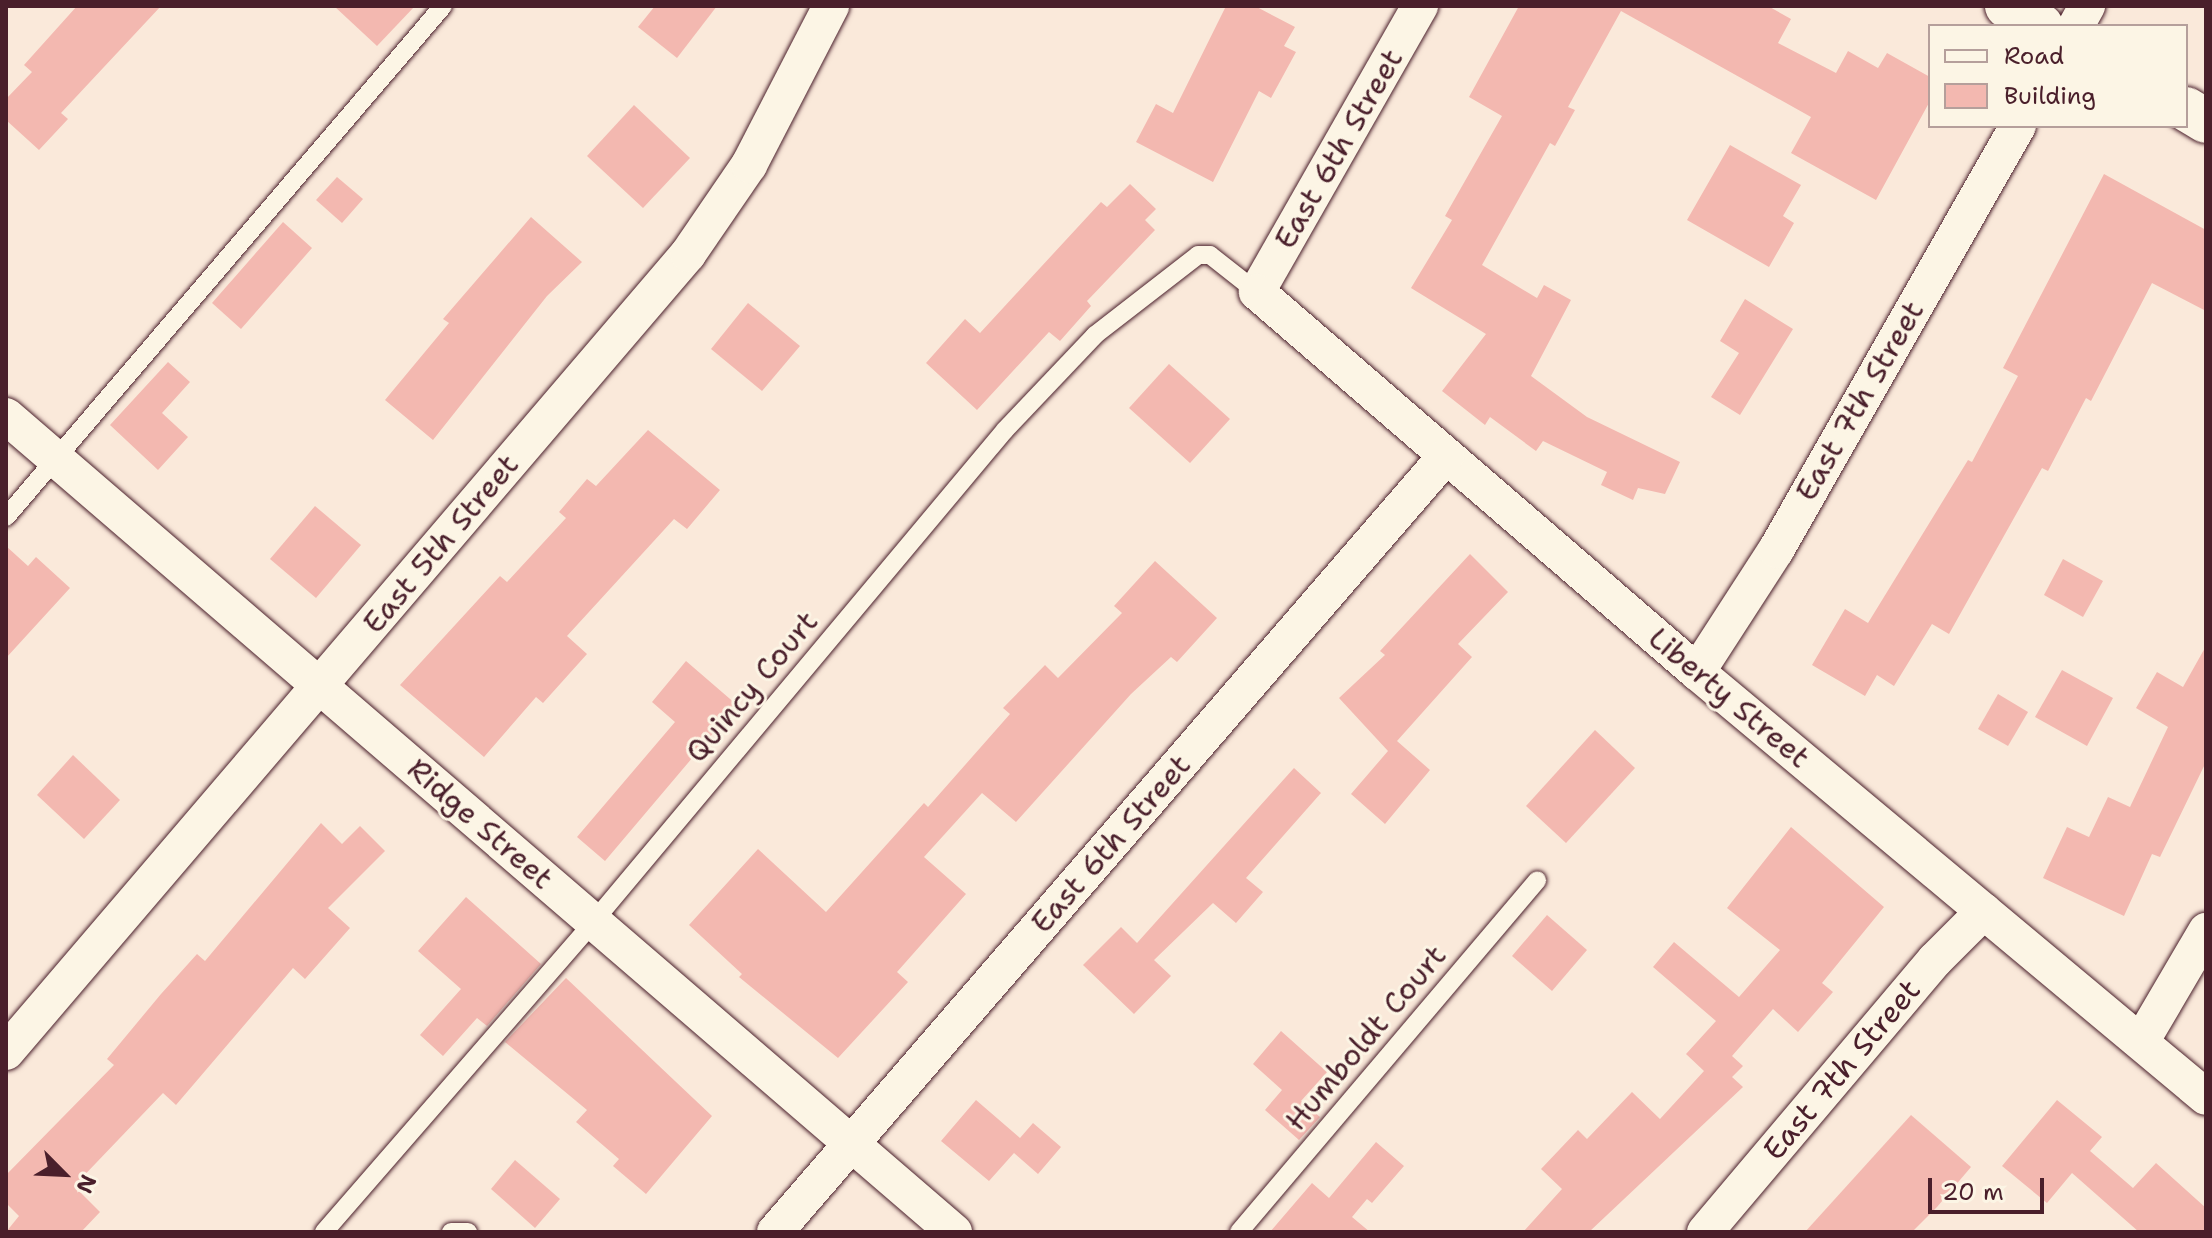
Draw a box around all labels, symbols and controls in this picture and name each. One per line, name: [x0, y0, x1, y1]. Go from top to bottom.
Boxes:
legend: [1928, 24, 2188, 128]
text: Road: [2004, 40, 2064, 72]
street label: East 6th Street: [1267, 43, 1411, 255]
text: Building: [2004, 80, 2096, 112]
street label: East 7th Street: [1788, 295, 1932, 507]
street label: East 5th Street: [356, 447, 526, 641]
street label: Quincy Court: [678, 604, 826, 770]
street label: Liberty Street: [1641, 620, 1817, 776]
street label: East 6th Street: [1024, 747, 1198, 941]
street label: Ridge Street: [400, 751, 560, 897]
street label: Humboldt Court: [1278, 938, 1454, 1138]
street label: East 7th Street: [1756, 972, 1928, 1168]
north arrow: [24, 1134, 104, 1214]
scale bar: [1932, 1162, 2048, 1212]
text: N: [70, 1170, 103, 1198]
text: 20 m: [1942, 1176, 2004, 1208]

